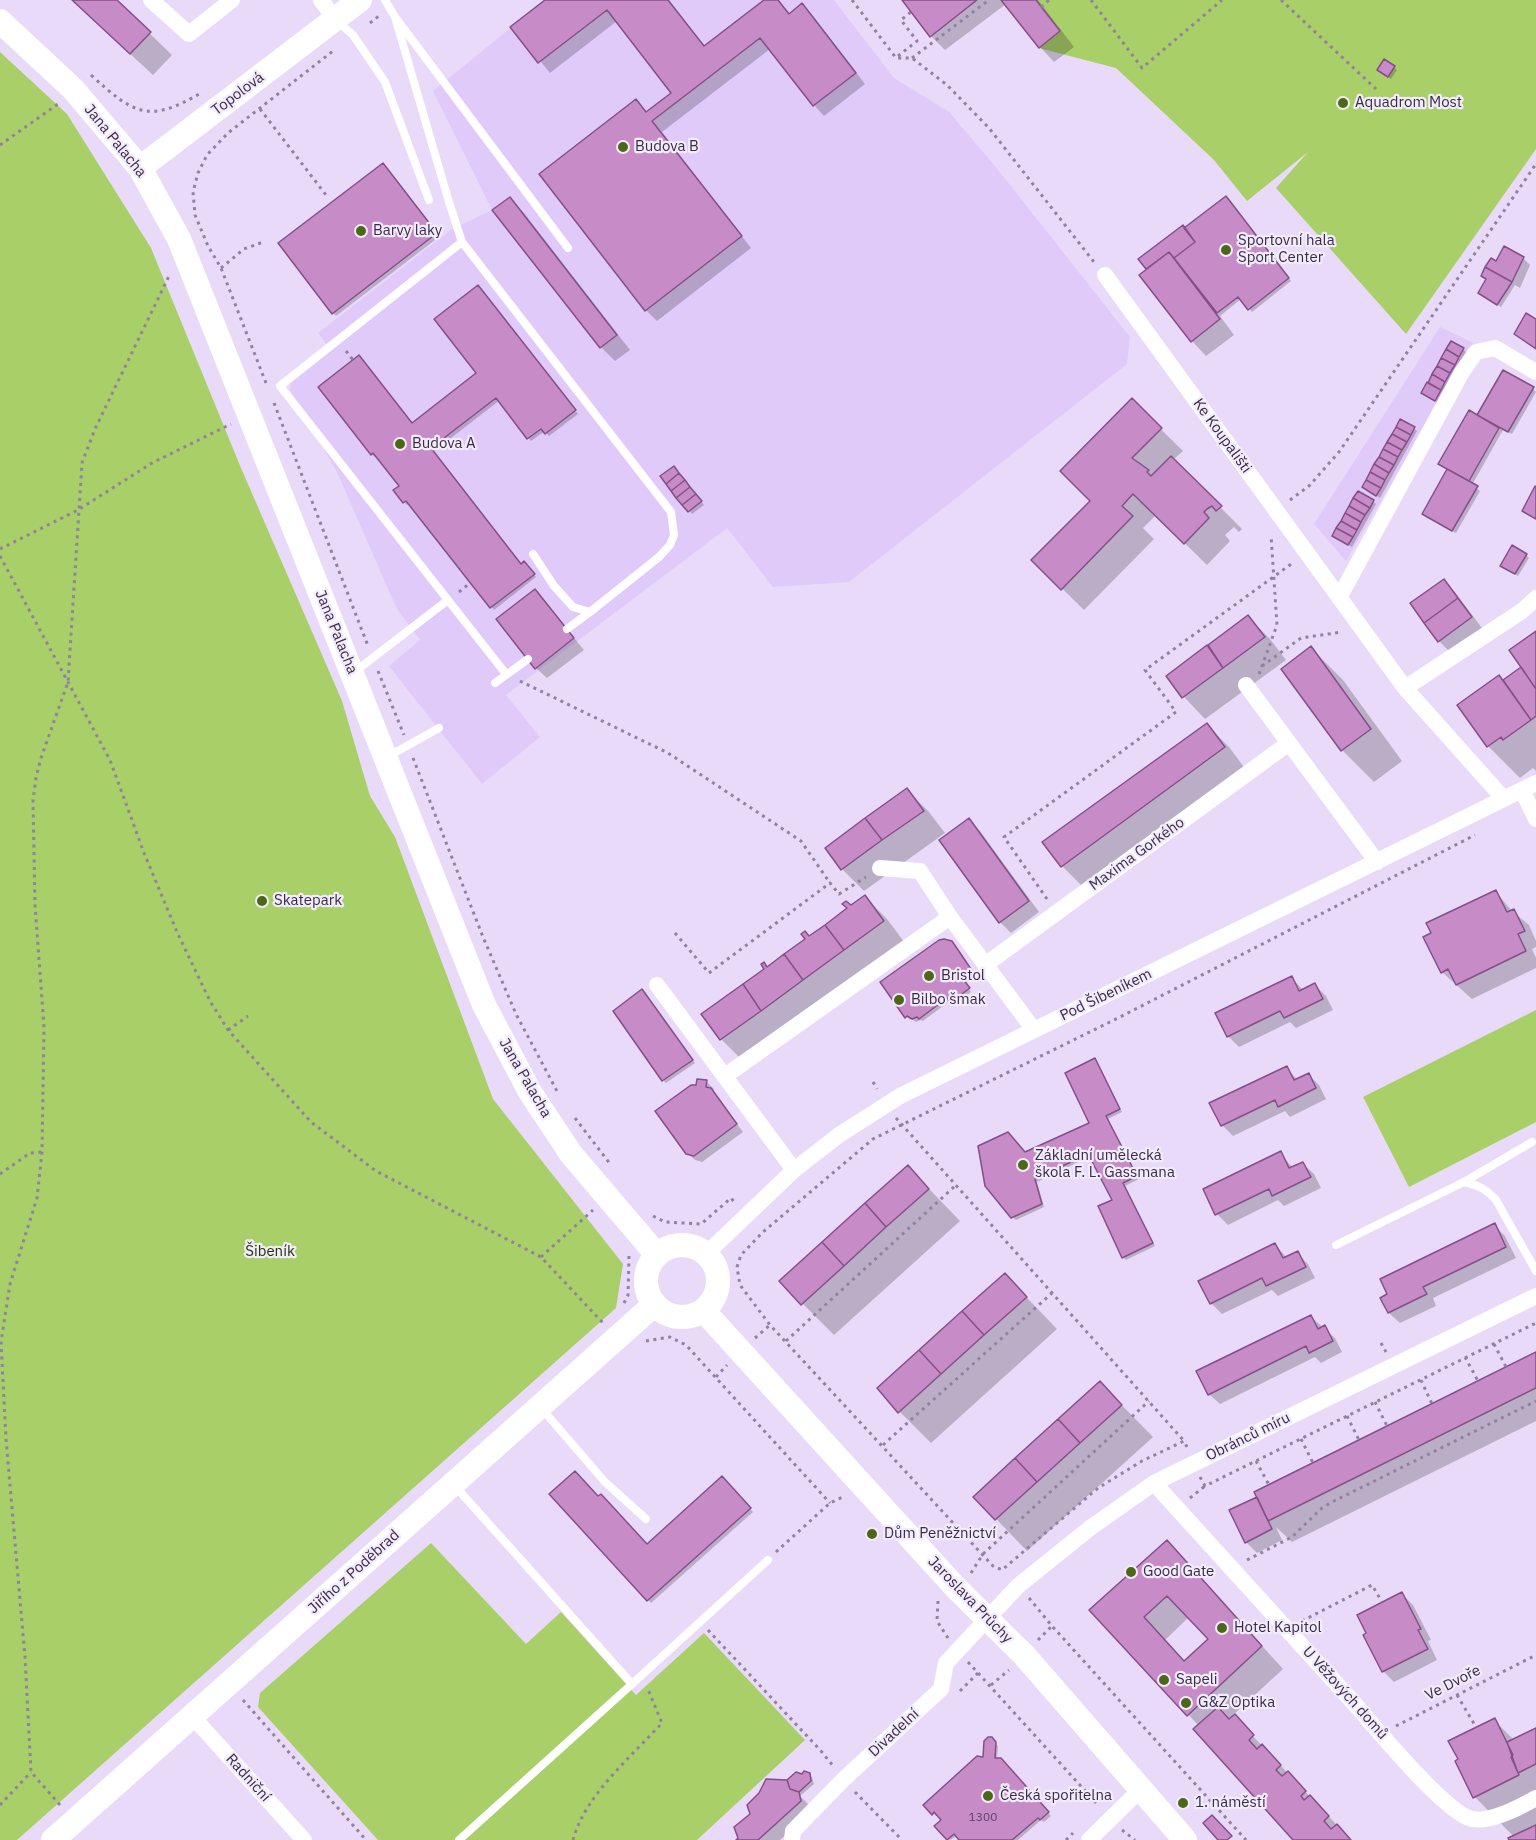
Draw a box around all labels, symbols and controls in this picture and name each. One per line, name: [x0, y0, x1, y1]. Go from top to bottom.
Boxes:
street label: Topolová: [208, 69, 268, 119]
place label: Aquadrom Most: [1355, 94, 1462, 112]
marker: Aquadrom Most: [1336, 96, 1350, 110]
street label: Jana Palacha: [80, 101, 150, 181]
place label: Budova B: [635, 138, 699, 156]
marker: Budova B: [616, 140, 630, 154]
place label: Barvy laky: [373, 222, 442, 240]
marker: Barvy laky: [354, 224, 368, 238]
place label: Sportovní hala Sport Center: [1238, 232, 1335, 267]
marker: Sportovní hala Sport Center: [1219, 243, 1233, 257]
street label: Ke Koupališti: [1189, 395, 1255, 477]
place label: Budova A: [412, 435, 476, 453]
marker: Budova A: [393, 437, 407, 451]
street label: Jana Palacha: [311, 587, 361, 677]
street label: Maxima Gorkého: [1086, 813, 1188, 895]
place label: Skatepark: [274, 892, 342, 910]
marker: Skatepark: [255, 894, 269, 908]
street label: Pod Šibeníkem: [1057, 965, 1155, 1025]
place label: Bristol: [941, 967, 985, 985]
marker: Bristol: [922, 969, 936, 983]
place label: Bilbo šmak: [911, 991, 986, 1009]
marker: Bilbo šmak: [892, 993, 906, 1007]
street label: Jana Palacha: [495, 1035, 555, 1121]
place label: Základní umělecká škola F. L. Gassmana: [1035, 1147, 1175, 1182]
marker: Základní umělecká škola F. L. Gassmana: [1016, 1158, 1030, 1172]
park label: Šibeník: [245, 1243, 295, 1261]
street label: Obránců míru: [1203, 1409, 1293, 1465]
place label: Dům Peněžnictví: [884, 1525, 996, 1543]
street label: Jiřího z Poděbrad: [305, 1526, 403, 1618]
marker: Dům Peněžnictví: [865, 1527, 879, 1541]
street label: Jaroslava Průchy: [924, 1553, 1016, 1647]
place label: Good Gate: [1143, 1563, 1214, 1581]
marker: Good Gate: [1124, 1565, 1138, 1579]
place label: Hotel Kapitol: [1234, 1619, 1321, 1637]
marker: Hotel Kapitol: [1215, 1621, 1229, 1635]
street label: U Věžových domů: [1299, 1643, 1391, 1743]
street label: Ve Dvoře: [1422, 1661, 1484, 1705]
place label: Sapeli: [1176, 1671, 1217, 1689]
marker: Sapeli: [1157, 1673, 1171, 1687]
place label: G&Z Optika: [1198, 1694, 1275, 1712]
marker: G&Z Optika: [1179, 1696, 1193, 1710]
street label: Divadelní: [865, 1705, 923, 1761]
street label: Radniční: [222, 1750, 274, 1806]
place label: Česká spořitelna: [1000, 1787, 1112, 1805]
marker: Česká spořitelna: [981, 1789, 995, 1803]
place label: 1. náměstí: [1195, 1794, 1266, 1812]
marker: 1. náměstí: [1176, 1796, 1190, 1810]
house number: 1300: [969, 1811, 997, 1825]

